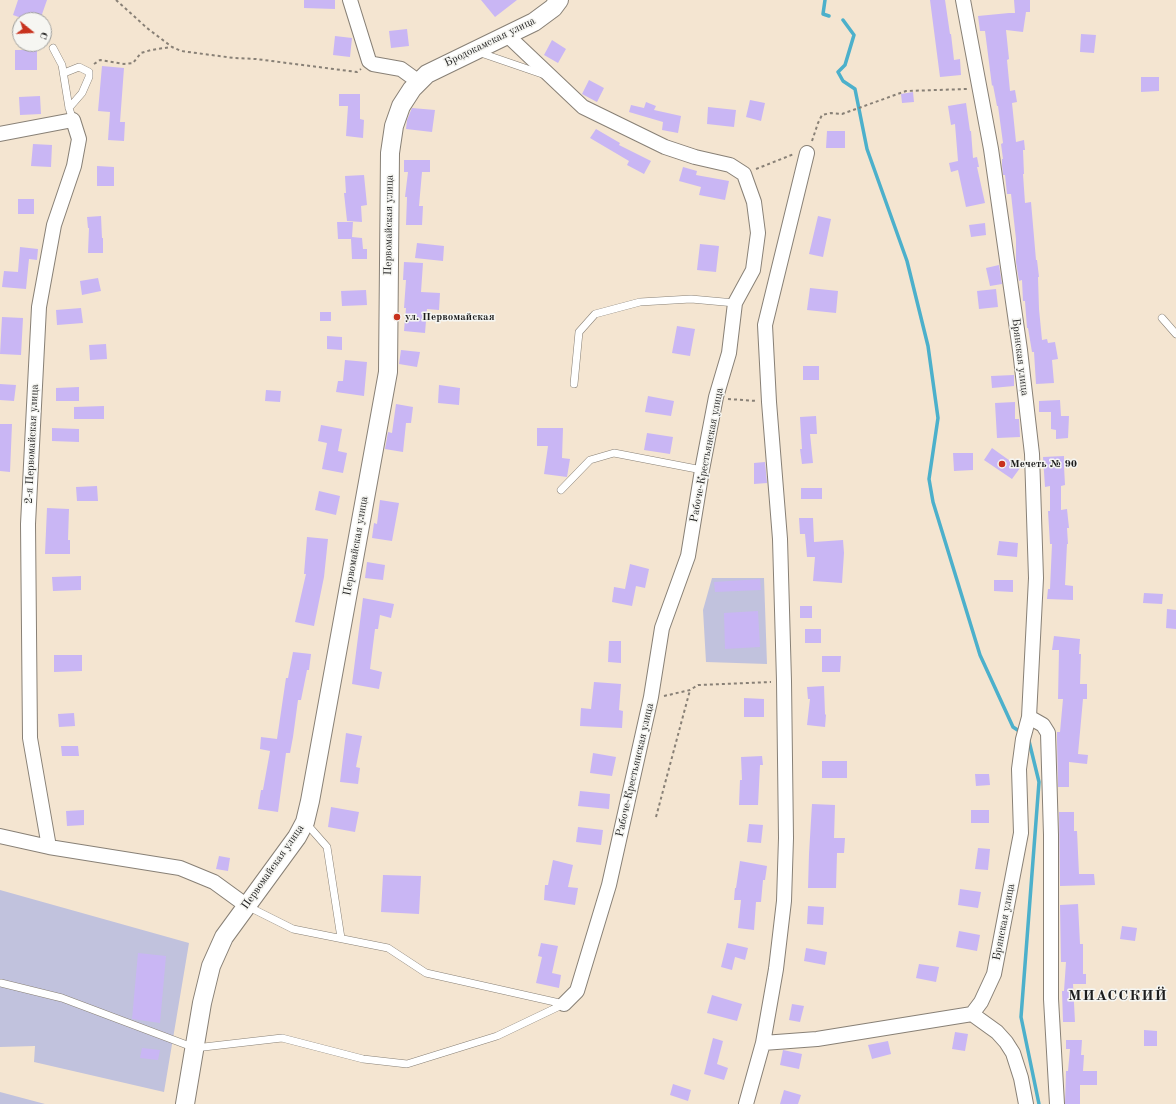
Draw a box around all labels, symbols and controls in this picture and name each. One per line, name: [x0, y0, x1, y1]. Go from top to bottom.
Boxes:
north arrow: [12, 12, 52, 52]
street label: Бродокамская улица: [442, 14, 538, 70]
text: С: [37, 30, 49, 41]
street label: Первомайская улица: [382, 175, 396, 275]
place label: ул. Первомайская: [405, 310, 495, 324]
marker: ул. Первомайская: [392, 312, 402, 322]
street label: Брянская улица: [1009, 318, 1031, 396]
street label: 2-я Первомайская улица: [22, 384, 42, 504]
street label: Рабоче-Крестьянская улица: [687, 387, 727, 523]
place label: Мечеть № 90: [1010, 457, 1077, 471]
marker: Мечеть № 90: [997, 459, 1007, 469]
street label: Первомайская улица: [341, 495, 371, 597]
street label: Рабоче-Крестьянская улица: [613, 702, 657, 838]
street label: Первомайская улица: [239, 822, 307, 912]
street label: Брянская улица: [990, 882, 1018, 962]
district label: МИАССКИЙ: [1068, 987, 1168, 1005]

